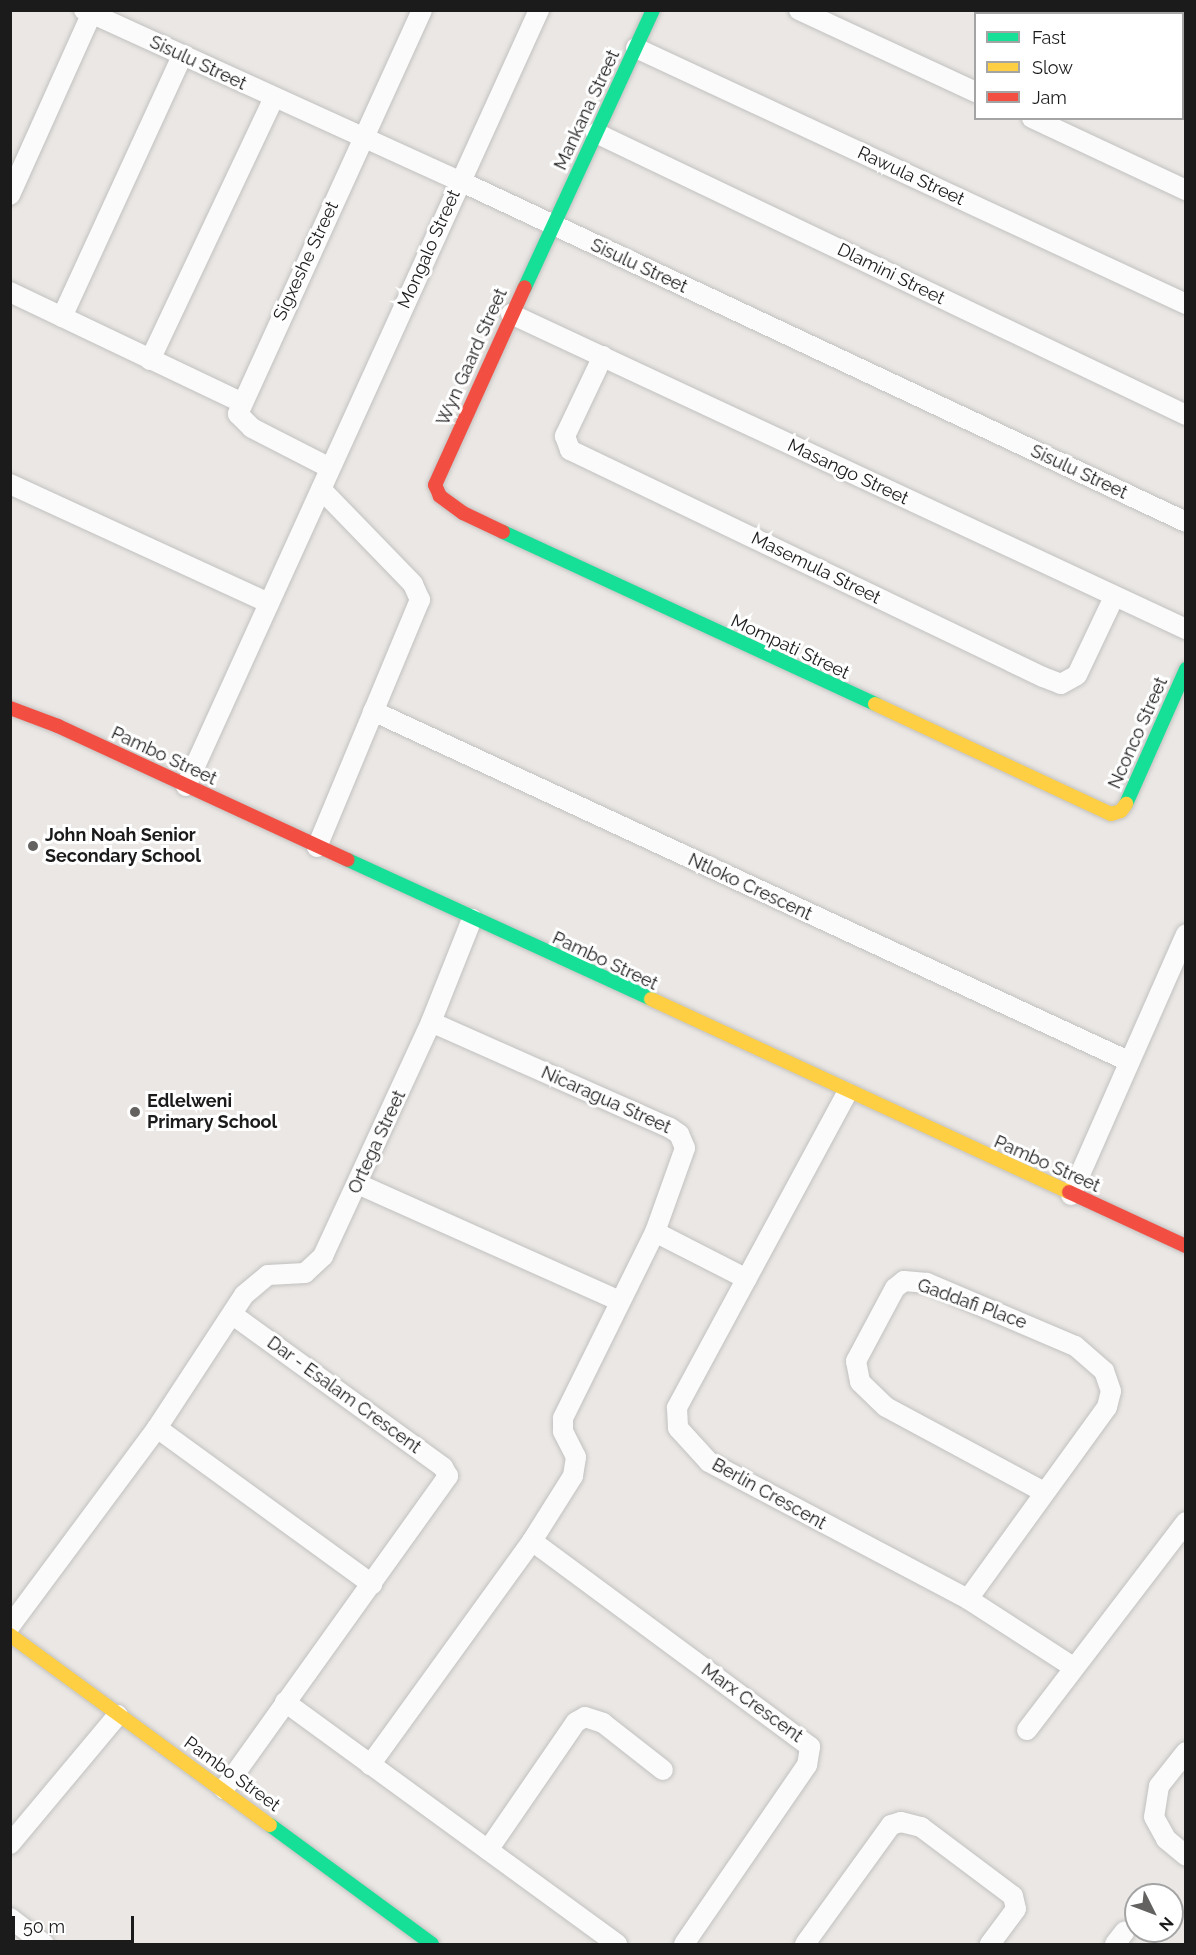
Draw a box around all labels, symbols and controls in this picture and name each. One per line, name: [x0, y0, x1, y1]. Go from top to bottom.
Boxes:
legend: [974, 12, 1184, 120]
text: Fast: [1032, 27, 1066, 48]
street label: Sisulu Street: [146, 31, 250, 95]
street label: Mankana Street: [550, 46, 624, 174]
text: Slow: [1032, 57, 1073, 78]
text: Jam: [1032, 87, 1067, 108]
street label: Rawula Street: [854, 142, 968, 210]
street label: Mongalo Street: [393, 186, 465, 312]
street label: Sigxeshe Street: [269, 198, 343, 324]
street label: Sisulu Street: [587, 234, 691, 298]
street label: Dlamini Street: [834, 239, 948, 309]
street label: Wyn Gaard Street: [432, 285, 512, 429]
street label: Masango Street: [784, 435, 912, 509]
street label: Sisulu Street: [1027, 440, 1131, 504]
street label: Masemula Street: [748, 527, 884, 609]
street label: Mompati Street: [727, 610, 853, 684]
street label: Nconco Street: [1104, 674, 1172, 792]
street label: Pambo Street: [108, 722, 220, 790]
place label: John Noah Senior Secondary School: [45, 825, 201, 868]
marker: John Noah Senior Secondary School: [26, 839, 40, 853]
street label: Ntloko Crescent: [685, 849, 815, 925]
street label: Pambo Street: [549, 927, 661, 995]
street label: Nicaragua Street: [538, 1062, 674, 1138]
street label: Ortega Street: [344, 1087, 410, 1197]
place label: Edlelweni Primary School: [147, 1091, 278, 1134]
marker: Edlelweni Primary School: [128, 1105, 142, 1119]
street label: Pambo Street: [991, 1131, 1103, 1197]
street label: Gaddafi Place: [914, 1274, 1030, 1334]
street label: Dar - Esalam Crescent: [263, 1332, 425, 1458]
street label: Berlin Crescent: [708, 1454, 830, 1534]
street label: Marx Crescent: [697, 1659, 807, 1747]
street label: Pambo Street: [180, 1732, 284, 1816]
north arrow: [1124, 1883, 1184, 1943]
scale bar: [15, 1904, 136, 1942]
text: N: [1155, 1913, 1177, 1935]
text: 50 m: [23, 1916, 65, 1937]

